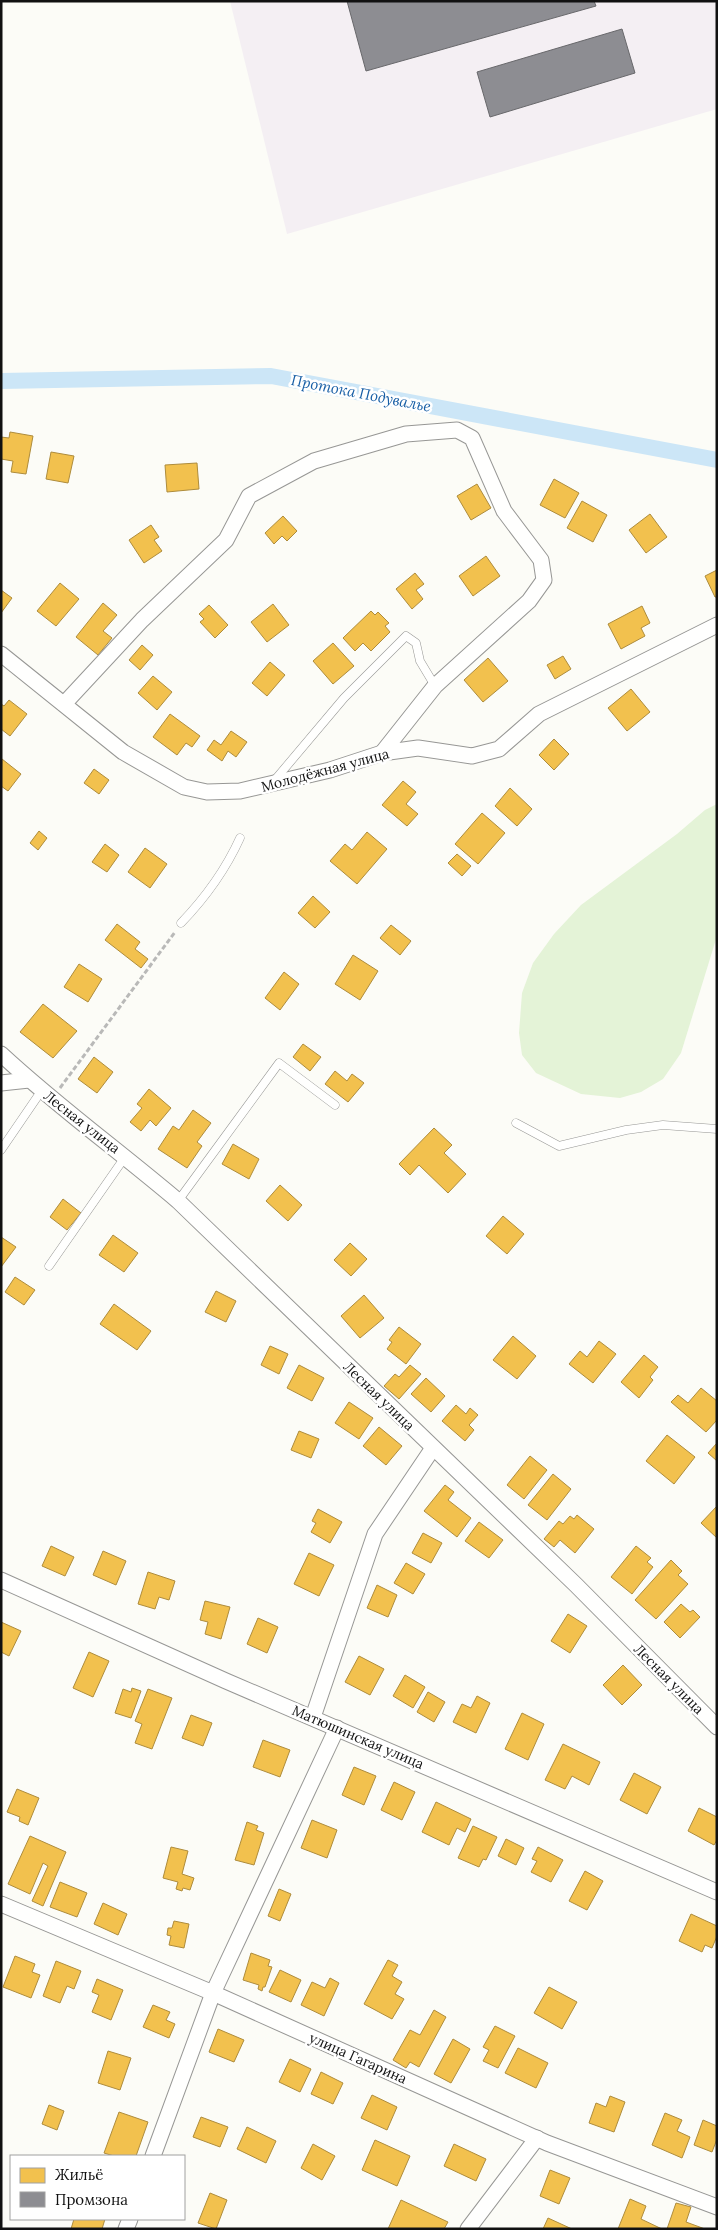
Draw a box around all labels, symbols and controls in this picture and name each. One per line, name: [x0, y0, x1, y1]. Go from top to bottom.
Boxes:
water label: Протока Подувалье: [289, 370, 433, 416]
street label: Молодёжная улица: [259, 744, 391, 796]
street label: Лесная улица: [40, 1087, 124, 1157]
street label: Лесная улица: [340, 1358, 418, 1434]
street label: Лесная улица: [630, 1640, 708, 1718]
street label: Матюшинская улица: [289, 1701, 427, 1773]
street label: улица Гагарина: [306, 2028, 410, 2088]
legend: [10, 2155, 185, 2220]
text: Жильё: [55, 2165, 103, 2184]
text: Промзона: [55, 2190, 128, 2209]

